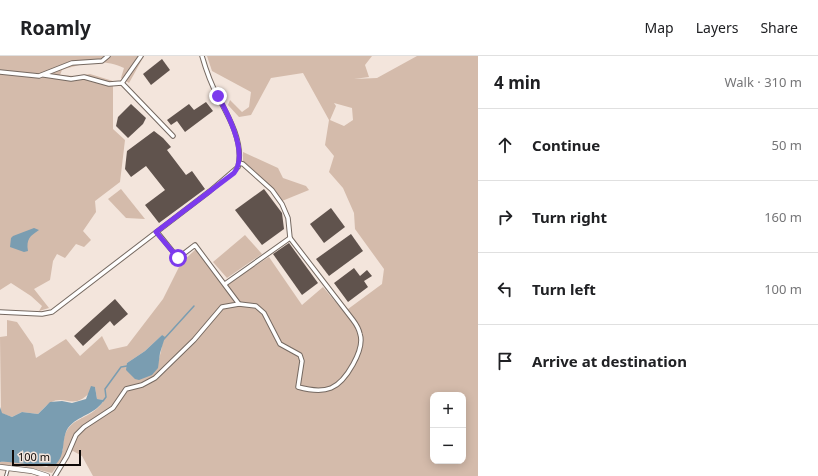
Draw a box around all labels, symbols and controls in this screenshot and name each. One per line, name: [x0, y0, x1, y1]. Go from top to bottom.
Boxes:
text: Roamly: [20, 15, 91, 41]
text: Map: [645, 18, 674, 37]
text: Layers: [696, 18, 738, 37]
text: Share: [760, 18, 798, 37]
text: 4 min: [494, 71, 541, 94]
text: Walk · 310 m: [724, 73, 802, 91]
route end: [209, 87, 227, 105]
icon: ahead: [494, 134, 516, 156]
text: Continue: [532, 135, 600, 155]
text: 50 m: [772, 136, 802, 154]
icon: right: [494, 206, 516, 228]
text: Turn right: [532, 207, 607, 227]
text: 160 m: [764, 208, 802, 226]
route start: [169, 249, 187, 267]
icon: left: [494, 278, 516, 300]
text: Turn left: [532, 279, 596, 299]
text: 100 m: [764, 280, 802, 298]
icon: arrive: [494, 350, 516, 372]
text: Arrive at destination: [532, 351, 687, 371]
map controls: [430, 392, 466, 464]
button: +: [430, 392, 466, 428]
button: −: [430, 428, 466, 464]
scale bar: [12, 448, 81, 467]
text: 100 m: [18, 449, 50, 464]

